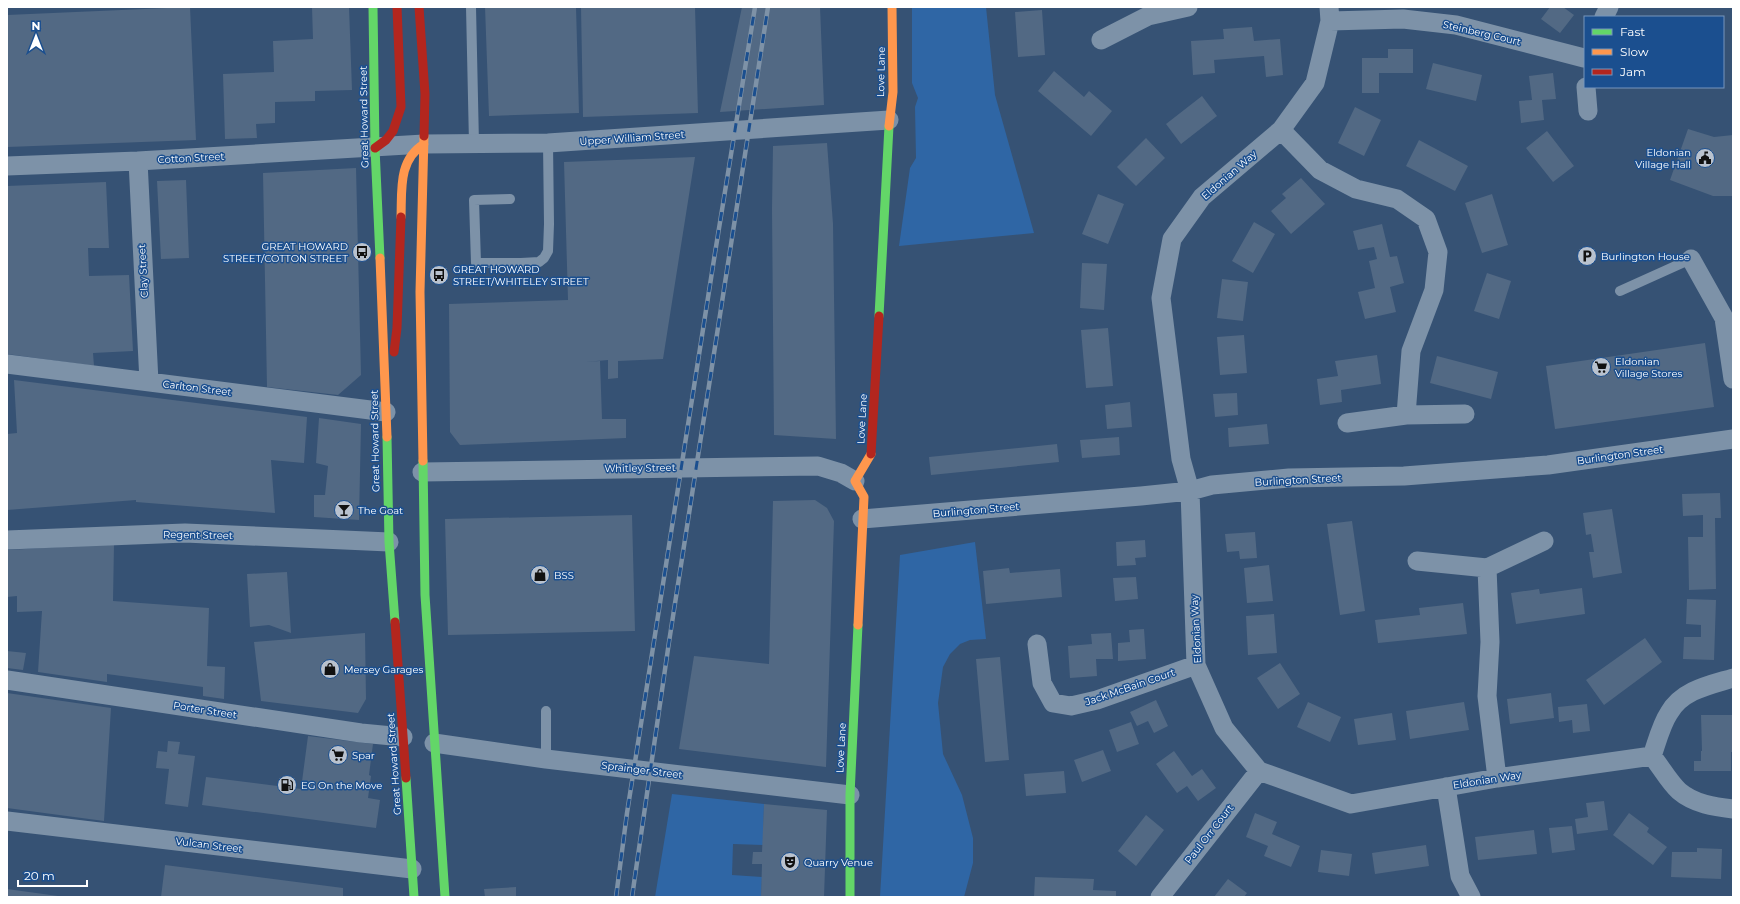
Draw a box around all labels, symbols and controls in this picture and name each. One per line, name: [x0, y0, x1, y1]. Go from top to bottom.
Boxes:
north arrow: [16, 16, 56, 56]
legend: [1584, 16, 1724, 88]
street label: Steinberg Court: [1442, 18, 1522, 48]
text: N: [32, 19, 40, 33]
text: Fast: [1620, 24, 1645, 39]
text: Slow: [1620, 44, 1649, 59]
street label: Love Lane: [874, 47, 888, 97]
text: Jam: [1619, 64, 1646, 79]
street label: Great Howard Street: [357, 66, 371, 168]
street label: Upper William Street: [579, 128, 685, 148]
place label: Eldonian Village Hall: [1635, 146, 1691, 171]
street label: Eldonian Way: [1199, 147, 1260, 202]
public building icon: Eldonian Village Hall: [1694, 147, 1716, 169]
street label: Cotton Street: [157, 150, 225, 166]
place label: GREAT HOWARD STREET/COTTON STREET: [223, 240, 348, 265]
bus stop icon: GREAT HOWARD STREET/COTTON STREET: [351, 241, 373, 263]
street label: Clay Street: [135, 244, 151, 298]
parking icon: Burlington House: [1576, 245, 1598, 267]
place label: Burlington House: [1601, 250, 1690, 263]
place label: GREAT HOWARD STREET/WHITELEY STREET: [453, 263, 589, 288]
bus stop icon: GREAT HOWARD STREET/WHITELEY STREET: [428, 264, 450, 286]
place label: Eldonian Village Stores: [1615, 355, 1682, 380]
supermarket icon: Eldonian Village Stores: [1590, 356, 1612, 378]
street label: Carlton Street: [162, 377, 232, 399]
street label: Great Howard Street: [368, 390, 382, 492]
street label: Love Lane: [854, 393, 870, 445]
street label: Burlington Street: [1576, 443, 1664, 467]
street label: Whitley Street: [604, 461, 676, 475]
street label: Burlington Street: [1254, 471, 1342, 489]
bar icon: The Goat: [333, 499, 355, 521]
street label: Burlington Street: [932, 500, 1020, 520]
place label: The Goat: [358, 504, 403, 517]
street label: Regent Street: [163, 528, 233, 542]
shop icon: BSS: [529, 564, 551, 586]
place label: BSS: [554, 569, 574, 582]
street label: Eldonian Way: [1188, 594, 1204, 664]
shop icon: Mersey Garages: [319, 658, 341, 680]
place label: Mersey Garages: [344, 663, 423, 676]
street label: Jack McBain Court: [1083, 666, 1176, 709]
street label: Porter Street: [172, 699, 238, 721]
street label: Great Howard Street: [384, 712, 404, 816]
street label: Love Lane: [833, 722, 849, 774]
supermarket icon: Spar: [327, 744, 349, 766]
place label: Spar: [352, 749, 375, 762]
street label: Sprainger Street: [601, 759, 683, 781]
street label: Eldonian Way: [1452, 768, 1523, 792]
fuel station icon: EG On the Move: [276, 774, 298, 796]
place label: EG On the Move: [301, 779, 382, 792]
street label: Paul Orr Court: [1182, 802, 1236, 866]
street label: Vulcan Street: [175, 834, 243, 856]
theatre icon: Quarry Venue: [779, 851, 801, 873]
place label: Quarry Venue: [804, 856, 873, 869]
scale bar: [18, 862, 87, 888]
text: 20 m: [24, 868, 55, 883]

